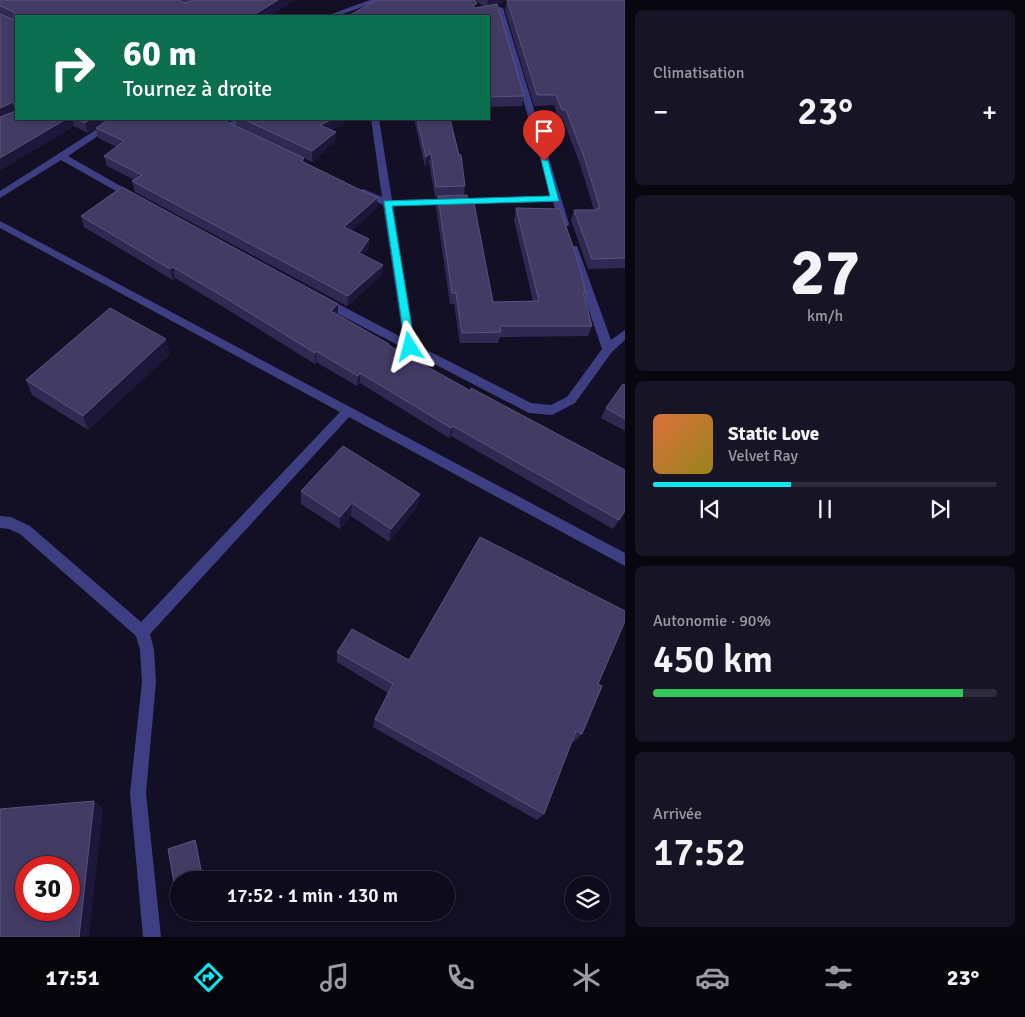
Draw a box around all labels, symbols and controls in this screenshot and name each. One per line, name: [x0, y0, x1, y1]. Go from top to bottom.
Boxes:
text: 60 m: [123, 32, 197, 75]
icon: right: [40, 35, 105, 100]
text: Climatisation: [653, 63, 744, 83]
text: Tournez à droite: [123, 75, 272, 102]
text: 23°: [797, 88, 853, 135]
text: −: [653, 95, 668, 129]
text: +: [982, 95, 997, 129]
pin: [523, 110, 565, 161]
icon: arrive: [530, 117, 558, 145]
text: 27: [790, 233, 860, 313]
text: km/h: [807, 306, 843, 326]
position arrow: [383, 320, 435, 372]
text: Static Love: [728, 422, 819, 446]
text: Velvet Ray: [728, 446, 798, 466]
icon: previous: [696, 495, 724, 523]
icon: pause: [811, 495, 839, 523]
icon: next: [926, 495, 954, 523]
text: Autonomie · 90%: [653, 611, 771, 631]
text: 450 km: [653, 636, 773, 683]
text: Arrivée: [653, 804, 702, 824]
text: 17:52: [653, 829, 746, 876]
speed limit sign: 30: [15, 856, 80, 921]
map controls: [565, 876, 610, 921]
button: layers: [565, 876, 610, 921]
text: 17:52 · 1 min · 130 m: [227, 884, 398, 908]
icon: directions: [191, 960, 226, 995]
icon: music: [317, 960, 352, 995]
icon: phone: [443, 960, 478, 995]
icon: climate: [569, 960, 604, 995]
icon: car: [695, 960, 730, 995]
icon: filters: [821, 960, 856, 995]
text: 17:51: [46, 964, 100, 991]
text: 23°: [947, 964, 979, 991]

